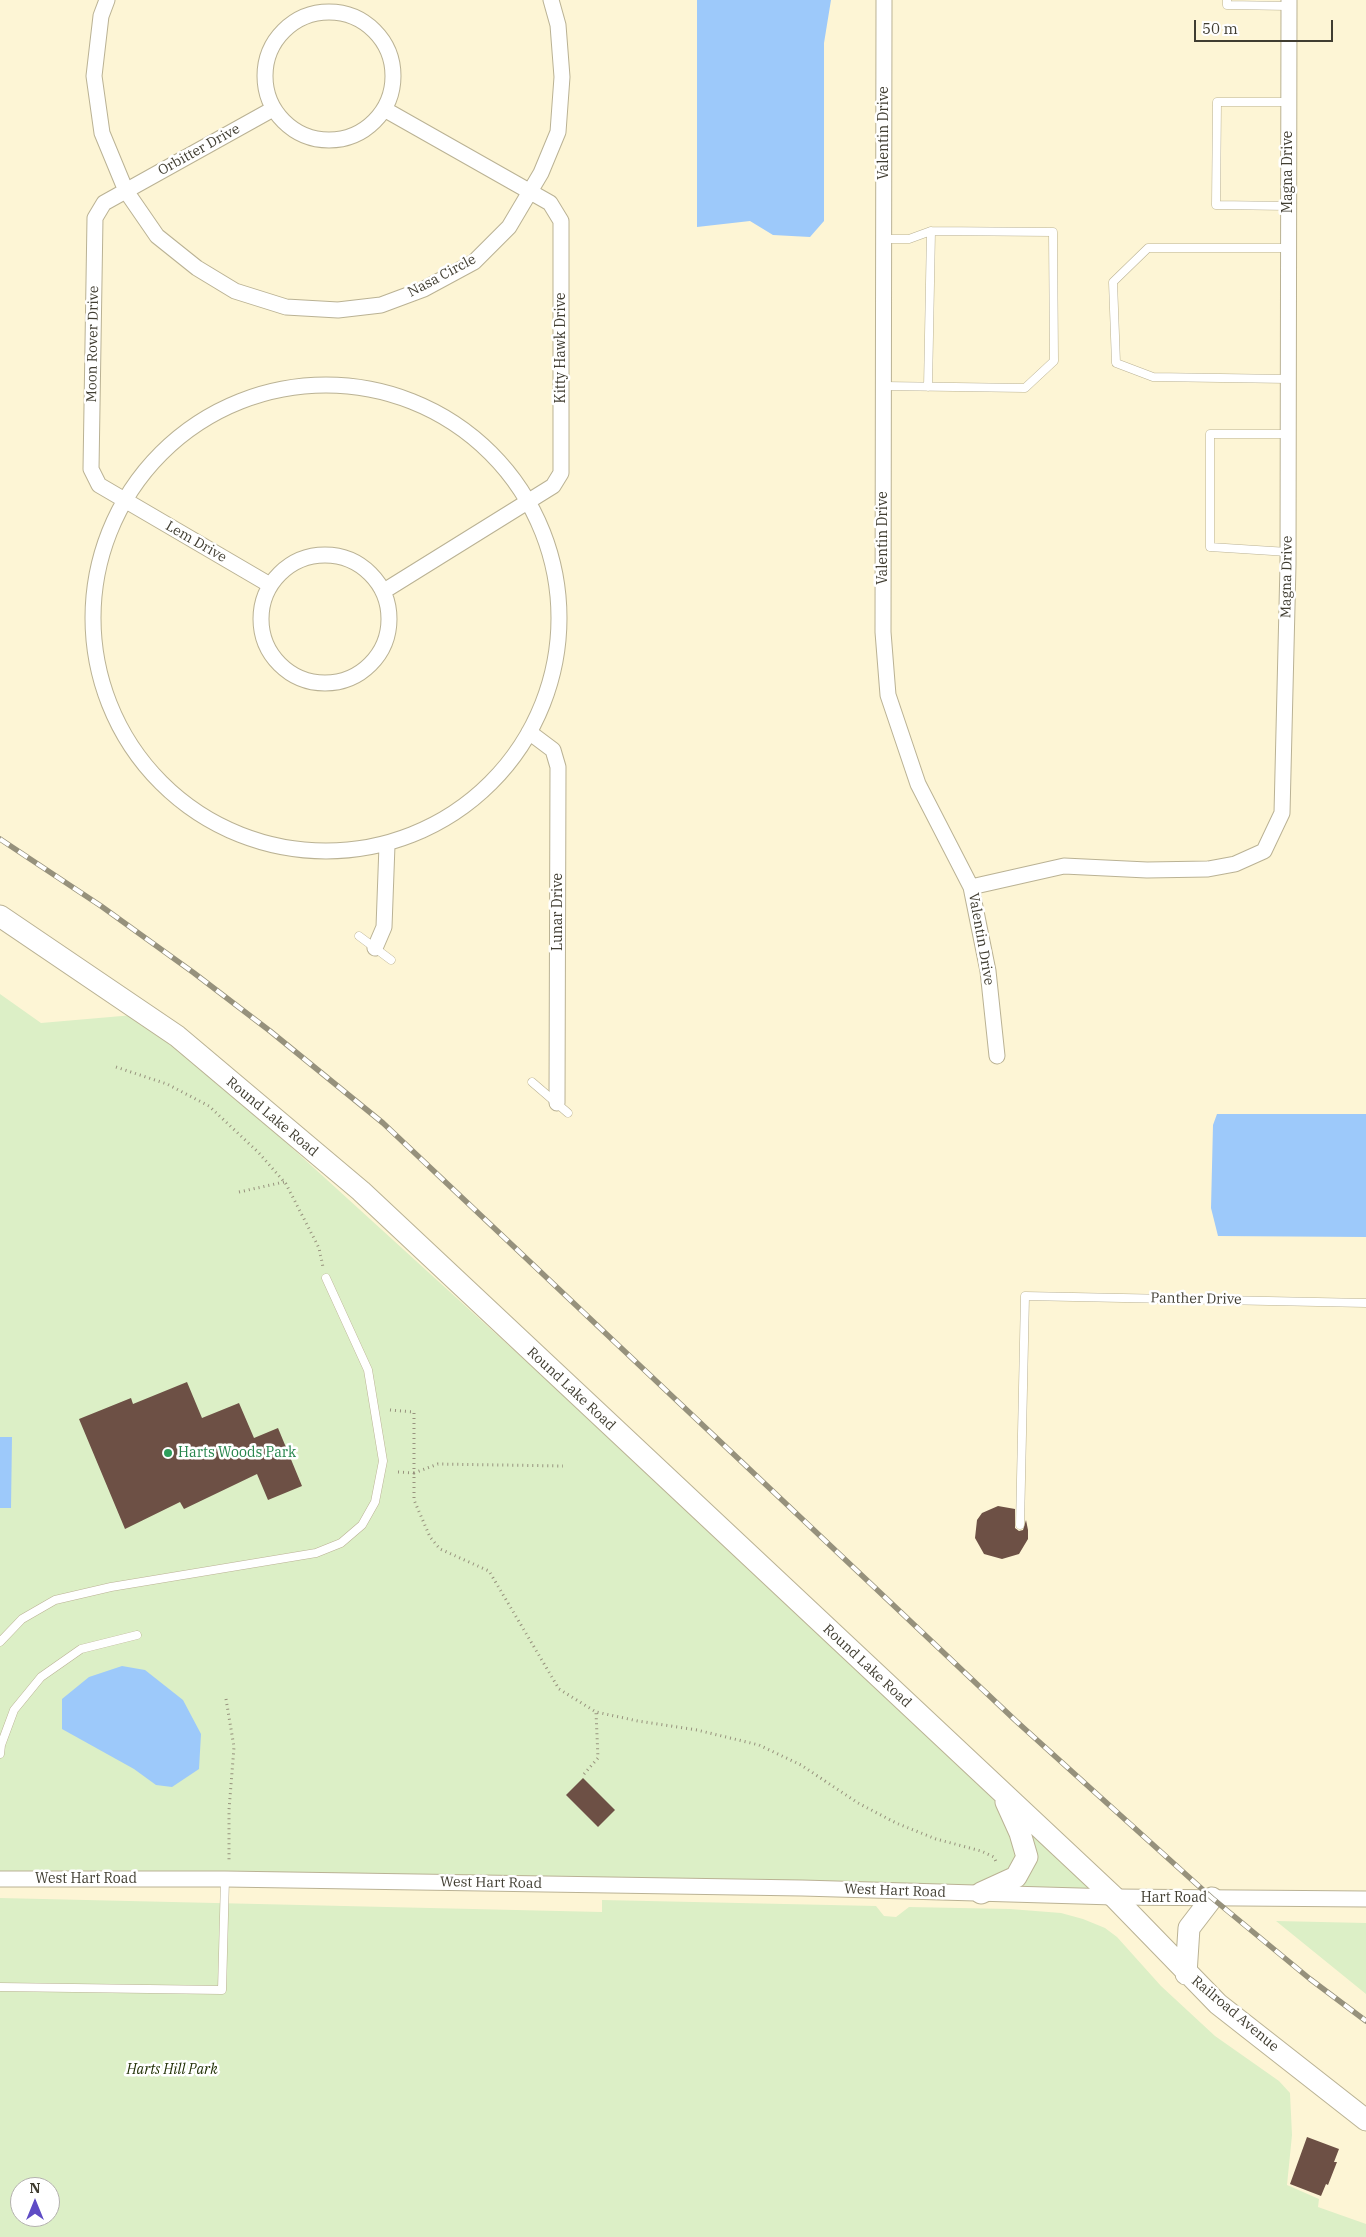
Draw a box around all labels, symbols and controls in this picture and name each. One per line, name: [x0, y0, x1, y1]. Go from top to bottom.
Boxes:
scale bar: [1196, 10, 1335, 42]
text: 50 m: [1202, 19, 1238, 38]
street label: Valentin Drive: [876, 86, 892, 180]
street label: Orbitter Drive: [155, 121, 243, 179]
street label: Magna Drive: [1280, 131, 1296, 213]
street label: Nasa Circle: [405, 251, 479, 301]
street label: Moon Rover Drive: [84, 285, 102, 403]
street label: Kitty Hawk Drive: [553, 293, 569, 403]
street label: Valentin Drive: [875, 491, 891, 585]
street label: Lem Drive: [162, 518, 230, 566]
street label: Magna Drive: [1278, 536, 1296, 618]
street label: Lunar Drive: [550, 873, 566, 951]
street label: Valentin Drive: [965, 891, 997, 987]
street label: Round Lake Road: [223, 1074, 321, 1160]
street label: Panther Drive: [1150, 1290, 1242, 1308]
street label: Round Lake Road: [523, 1344, 619, 1434]
place label: Harts Woods Park: [178, 1445, 296, 1461]
marker: Harts Woods Park: [162, 1447, 174, 1459]
street label: Round Lake Road: [819, 1621, 915, 1711]
street label: West Hart Road: [35, 1871, 137, 1887]
street label: West Hart Road: [440, 1874, 542, 1892]
street label: West Hart Road: [844, 1881, 946, 1901]
street label: Hart Road: [1141, 1890, 1207, 1906]
street label: Railroad Avenue: [1188, 1973, 1282, 2055]
park label: Harts Hill Park: [126, 2062, 218, 2078]
north arrow: [10, 2177, 60, 2227]
text: N: [29, 2179, 41, 2197]

